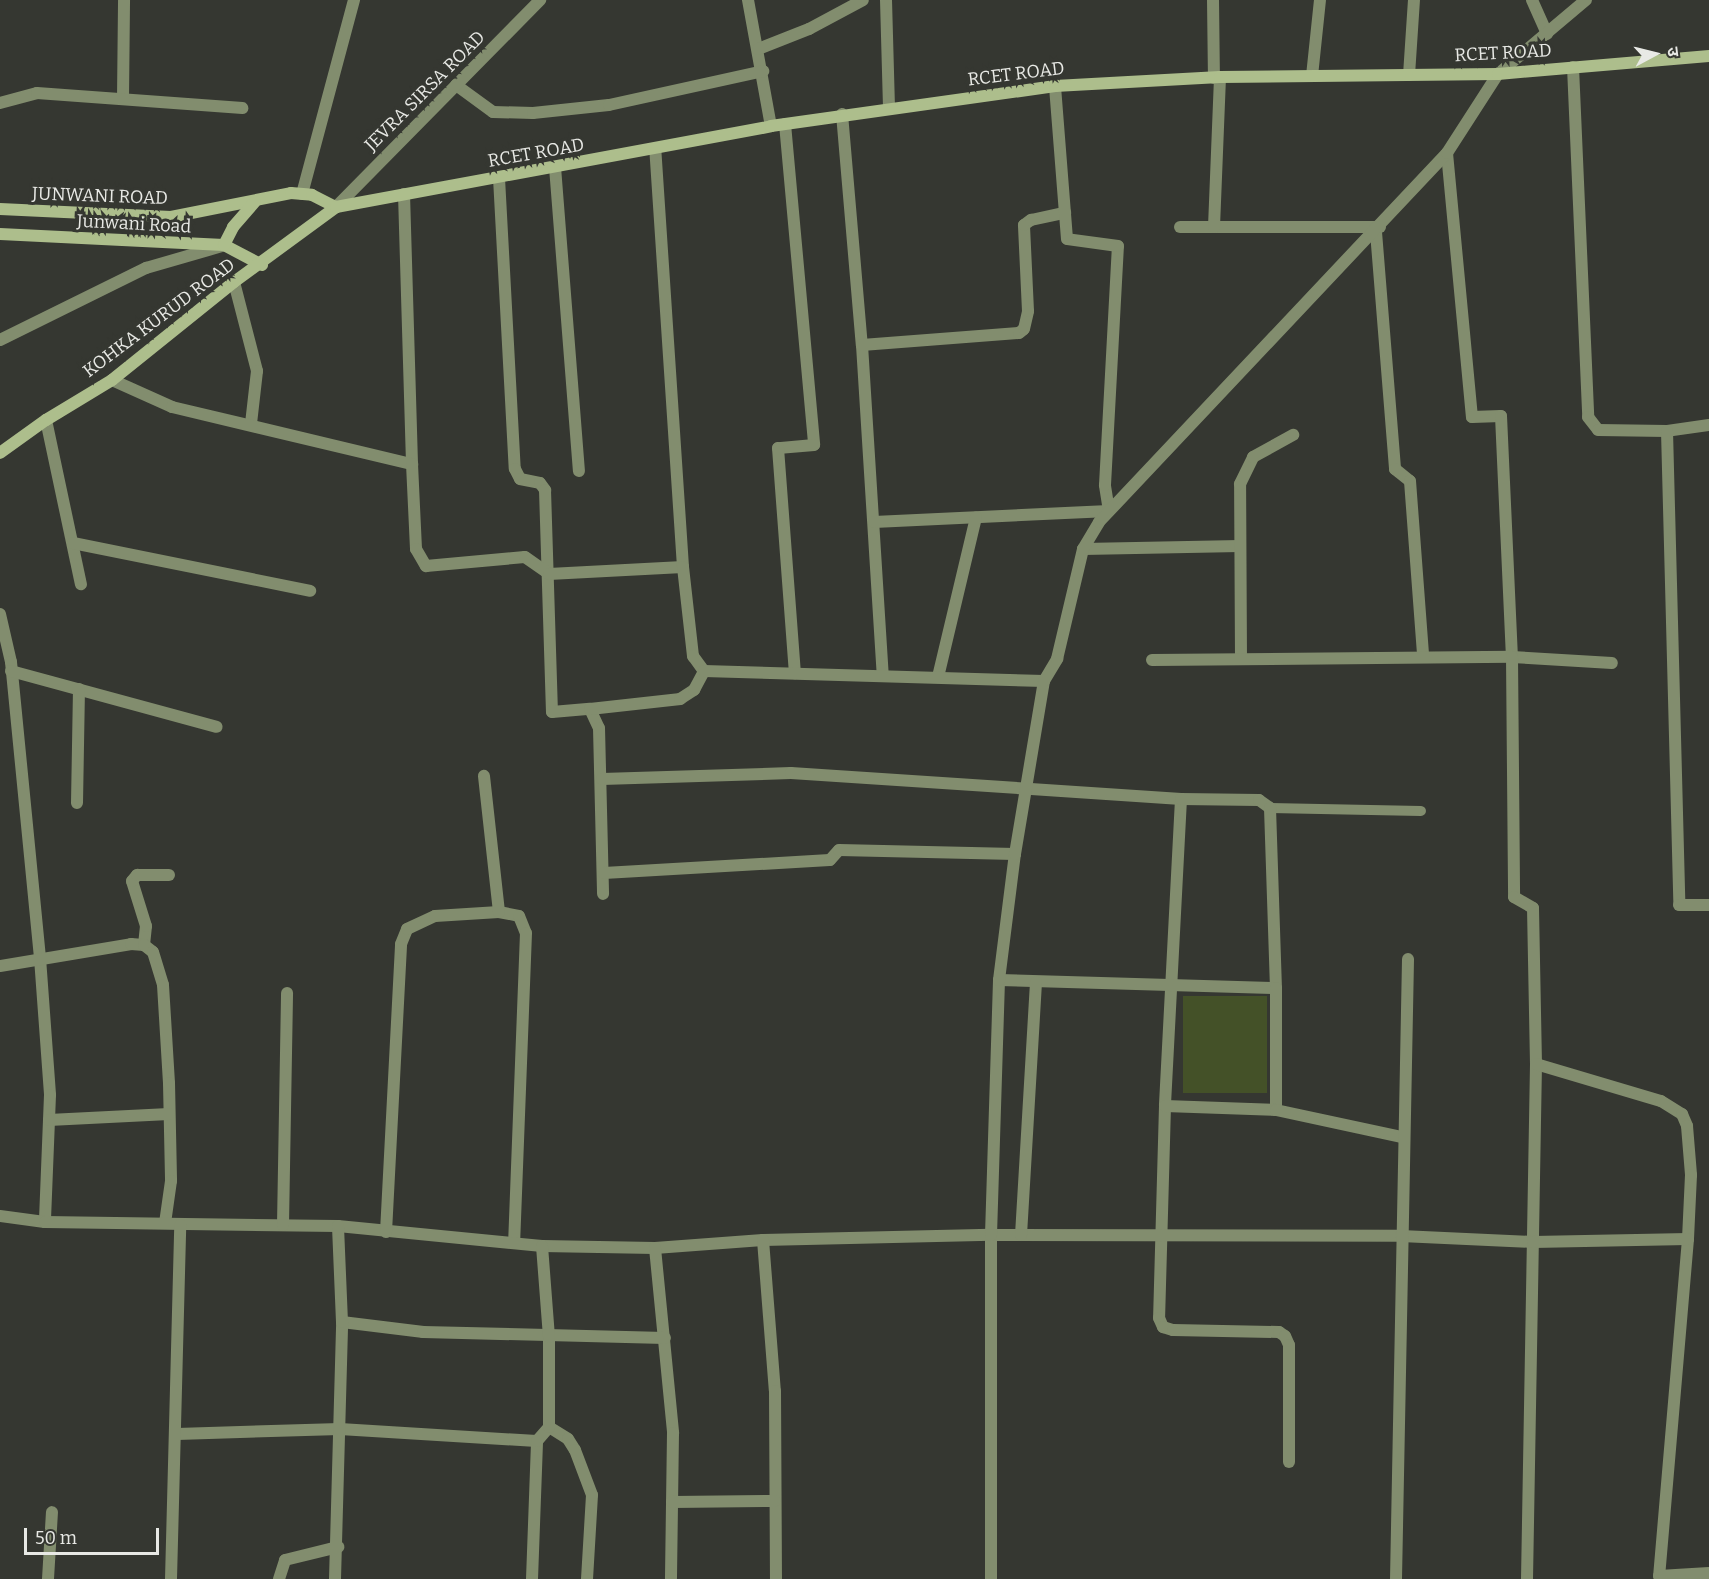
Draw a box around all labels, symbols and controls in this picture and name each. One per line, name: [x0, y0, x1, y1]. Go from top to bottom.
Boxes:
north arrow: [1625, 24, 1685, 84]
street label: JEVRA SIRSA ROAD: [360, 26, 490, 156]
street label: RCET ROAD: [1454, 40, 1552, 66]
text: उ: [1663, 46, 1683, 58]
street label: RCET ROAD: [966, 57, 1066, 91]
street label: RCET ROAD: [486, 134, 586, 172]
street label: JUNWANI ROAD: [32, 183, 168, 209]
street label: Junwani Road: [76, 210, 192, 238]
street label: KOHKA KURUD ROAD: [79, 254, 239, 382]
scale bar: [27, 1516, 162, 1554]
text: 50 m: [35, 1527, 77, 1549]

